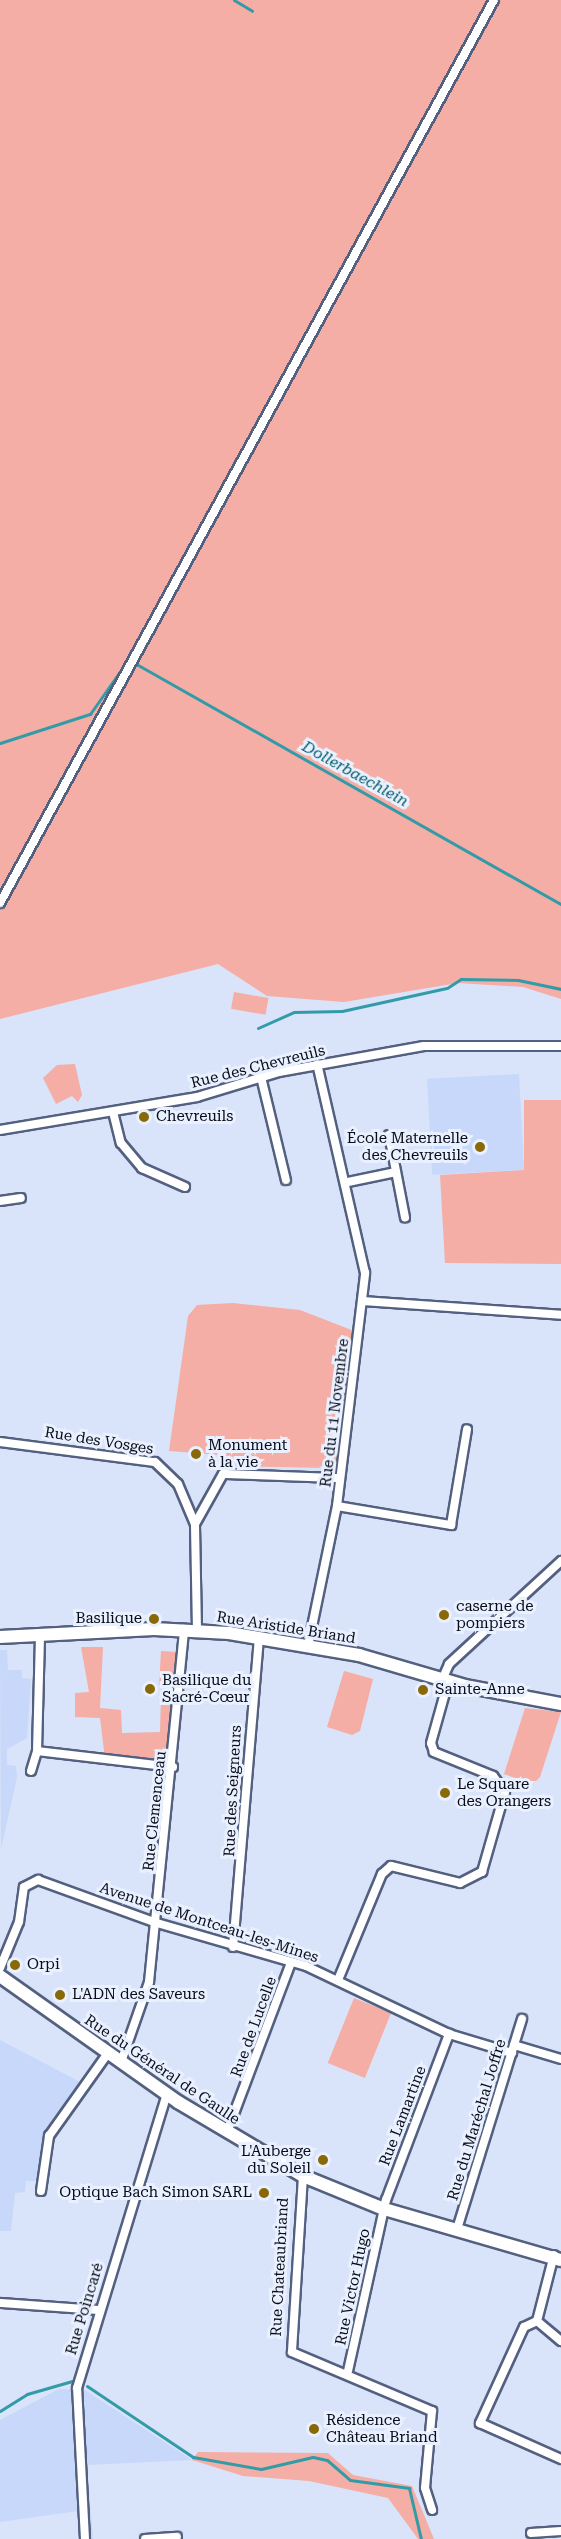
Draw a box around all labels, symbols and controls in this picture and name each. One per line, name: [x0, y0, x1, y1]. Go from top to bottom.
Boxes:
water label: Dollerbaechlein: [299, 737, 411, 811]
street label: Rue des Chevreuils: [189, 1042, 327, 1092]
place label: Chevreuils: [156, 1108, 233, 1126]
marker: Chevreuils: [137, 1110, 151, 1124]
place label: École Maternelle des Chevreuils: [347, 1129, 468, 1164]
marker: École Maternelle des Chevreuils: [473, 1140, 487, 1154]
street label: Rue du 11 Novembre: [317, 1338, 353, 1488]
street label: Rue des Vosges: [43, 1424, 155, 1458]
place label: Monument à la vie: [208, 1436, 287, 1471]
marker: Monument à la vie: [189, 1447, 203, 1461]
place label: caserne de pompiers: [456, 1597, 534, 1632]
street label: Rue Aristide Briand: [215, 1608, 357, 1648]
marker: caserne de pompiers: [437, 1608, 451, 1622]
place label: Basilique: [75, 1610, 142, 1628]
marker: Basilique: [147, 1612, 161, 1626]
place label: Basilique du Sacré-Cœur: [162, 1671, 251, 1706]
place label: Sainte-Anne: [435, 1681, 525, 1699]
marker: Basilique du Sacré-Cœur: [143, 1682, 157, 1696]
marker: Sainte-Anne: [416, 1683, 430, 1697]
street label: Rue des Seigneurs: [221, 1725, 245, 1857]
street label: Rue Clemenceau: [140, 1750, 170, 1872]
place label: Le Square des Orangers: [457, 1775, 551, 1810]
marker: Le Square des Orangers: [438, 1786, 452, 1800]
street label: Avenue de Montceau-les-Mines: [97, 1879, 321, 1967]
place label: Orpi: [27, 1956, 60, 1974]
marker: Orpi: [8, 1958, 22, 1972]
street label: Rue de Lucelle: [227, 1974, 281, 2080]
place label: L'ADN des Saveurs: [72, 1986, 205, 2004]
marker: L'ADN des Saveurs: [53, 1988, 67, 2002]
street label: Rue du Général de Gaulle: [81, 2011, 243, 2129]
street label: Rue du Maréchal Joffre: [444, 2037, 510, 2203]
street label: Rue Lamartine: [376, 2063, 430, 2169]
place label: L'Auberge du Soleil: [241, 2142, 311, 2177]
marker: L'Auberge du Soleil: [316, 2153, 330, 2167]
place label: Optique Bach Simon SARL: [59, 2184, 252, 2202]
marker: Optique Bach Simon SARL: [257, 2186, 271, 2200]
street label: Rue Chateaubriand: [267, 2197, 293, 2337]
street label: Rue Victor Hugo: [332, 2227, 374, 2347]
street label: Rue Poincaré: [62, 2261, 108, 2357]
place label: Résidence Château Briand: [326, 2411, 438, 2446]
marker: Résidence Château Briand: [307, 2422, 321, 2436]

